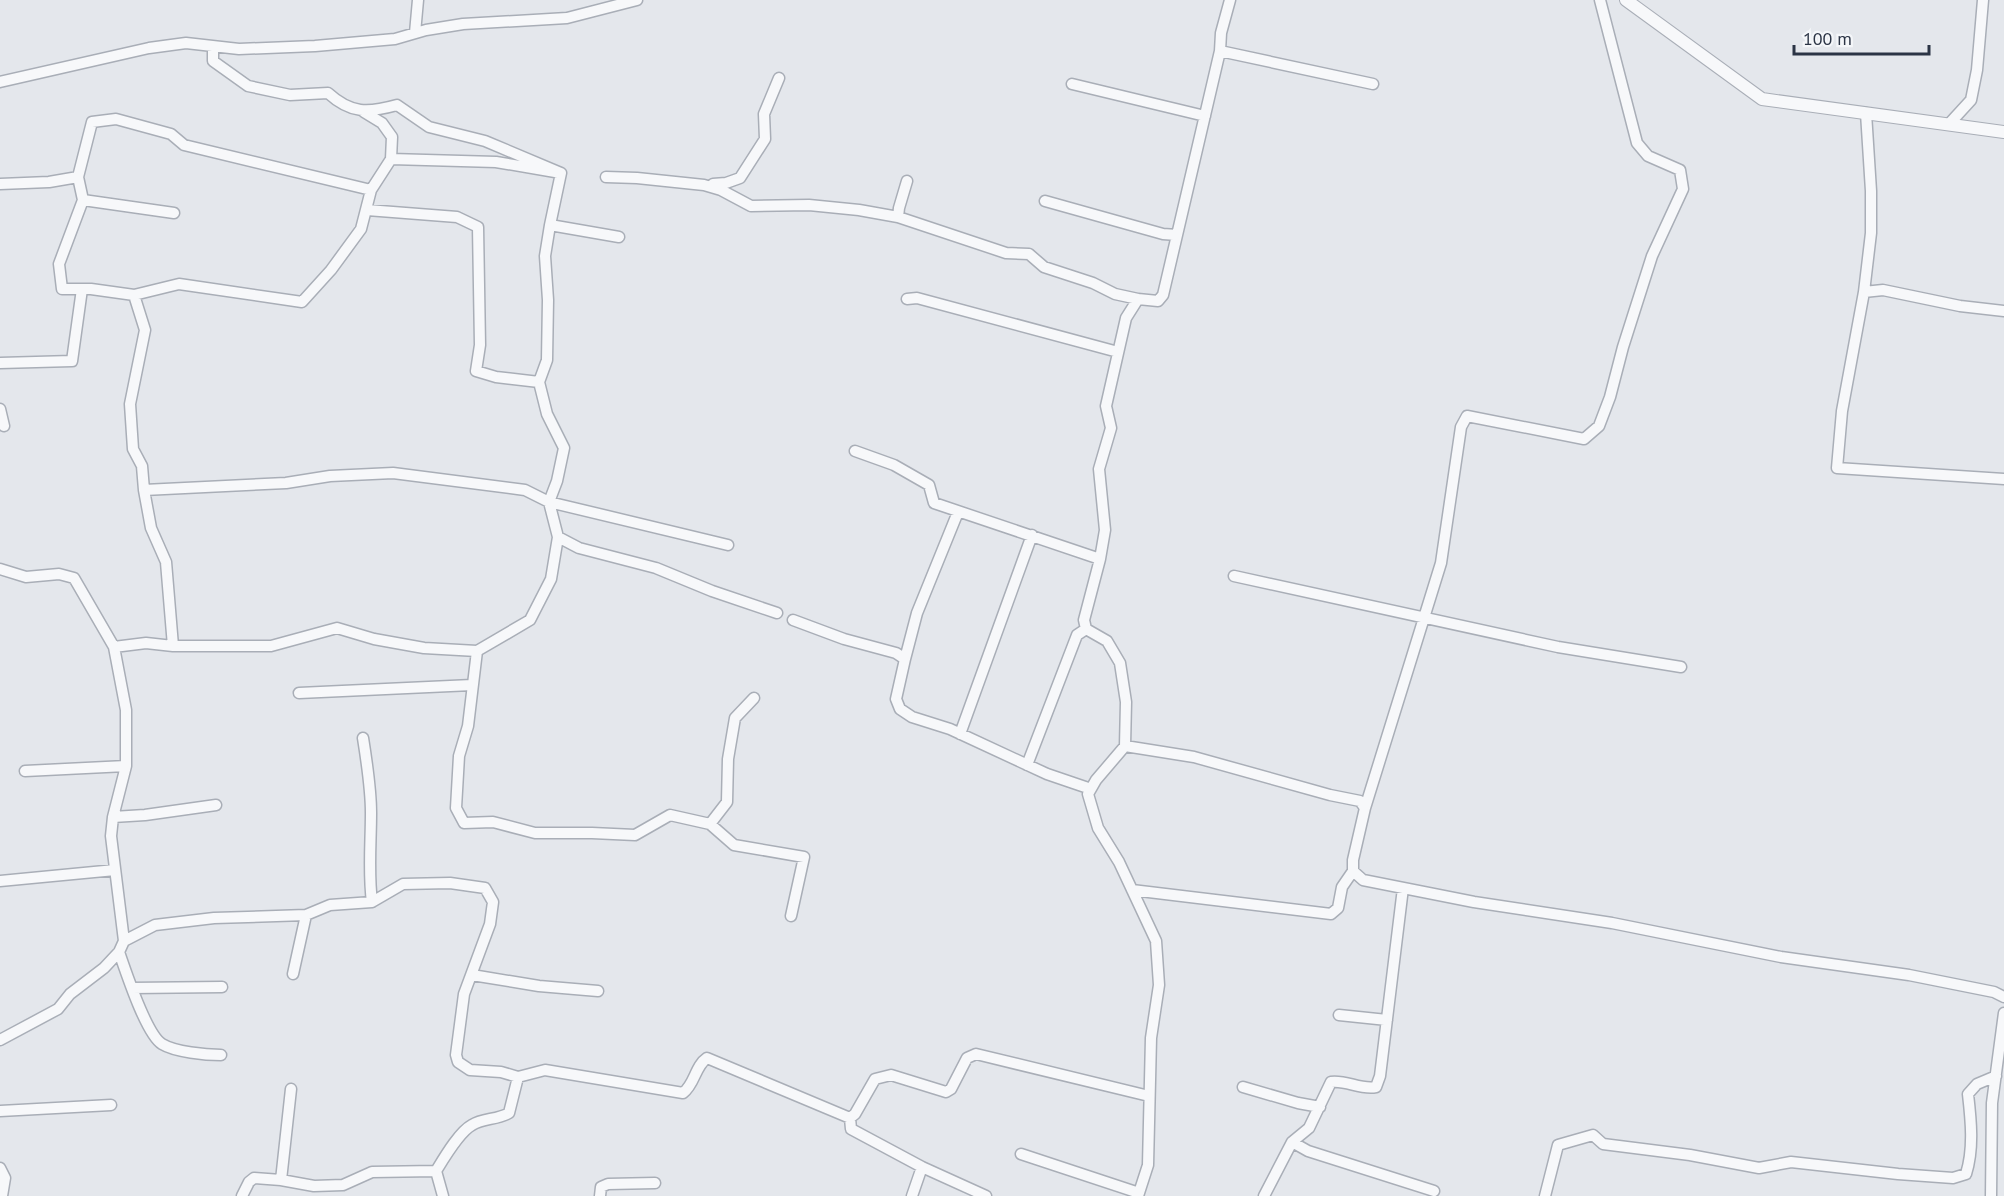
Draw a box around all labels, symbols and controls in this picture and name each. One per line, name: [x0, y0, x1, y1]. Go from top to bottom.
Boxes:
scale bar: [1794, 18, 1929, 56]
text: 100 m: [1803, 27, 1852, 50]

